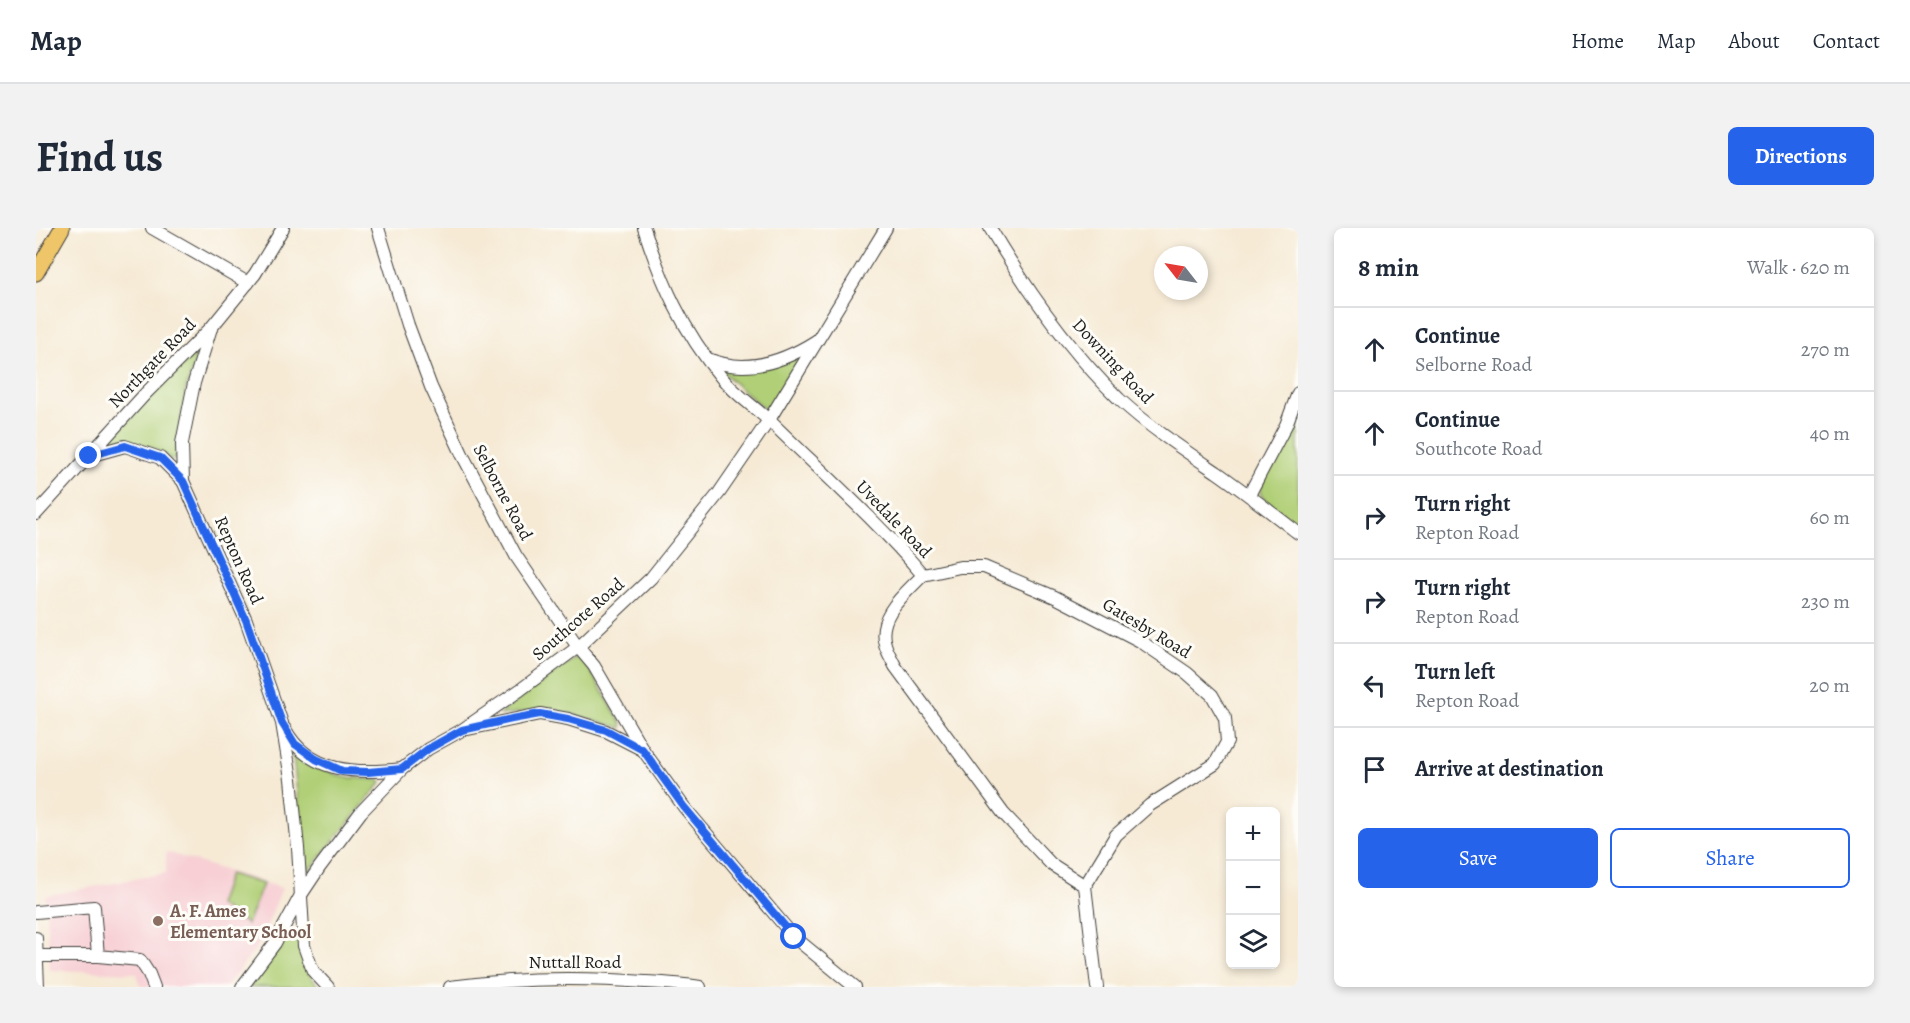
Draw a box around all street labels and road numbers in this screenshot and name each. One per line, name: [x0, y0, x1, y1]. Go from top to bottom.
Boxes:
street label: Northgate Road: [103, 313, 201, 413]
street label: Downing Road: [1067, 313, 1159, 409]
street label: Selborne Road: [468, 440, 539, 545]
street label: Uvedale Road: [851, 475, 937, 563]
street label: Repton Road: [209, 512, 269, 608]
street label: Southcote Road: [527, 572, 629, 666]
street label: Gatesby Road: [1098, 592, 1196, 664]
street label: Nuttall Road: [529, 950, 622, 974]

